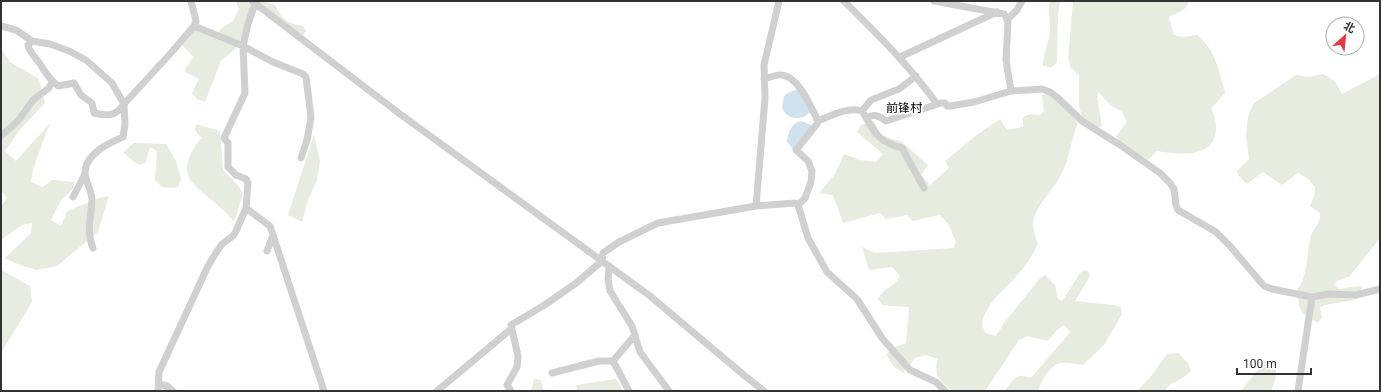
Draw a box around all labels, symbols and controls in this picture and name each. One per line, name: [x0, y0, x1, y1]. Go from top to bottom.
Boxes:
north arrow: [1325, 16, 1365, 56]
text: 北: [1341, 19, 1357, 36]
district label: 前锋村: [886, 101, 923, 115]
scale bar: [1237, 350, 1311, 376]
text: 100 m: [1243, 357, 1277, 371]

